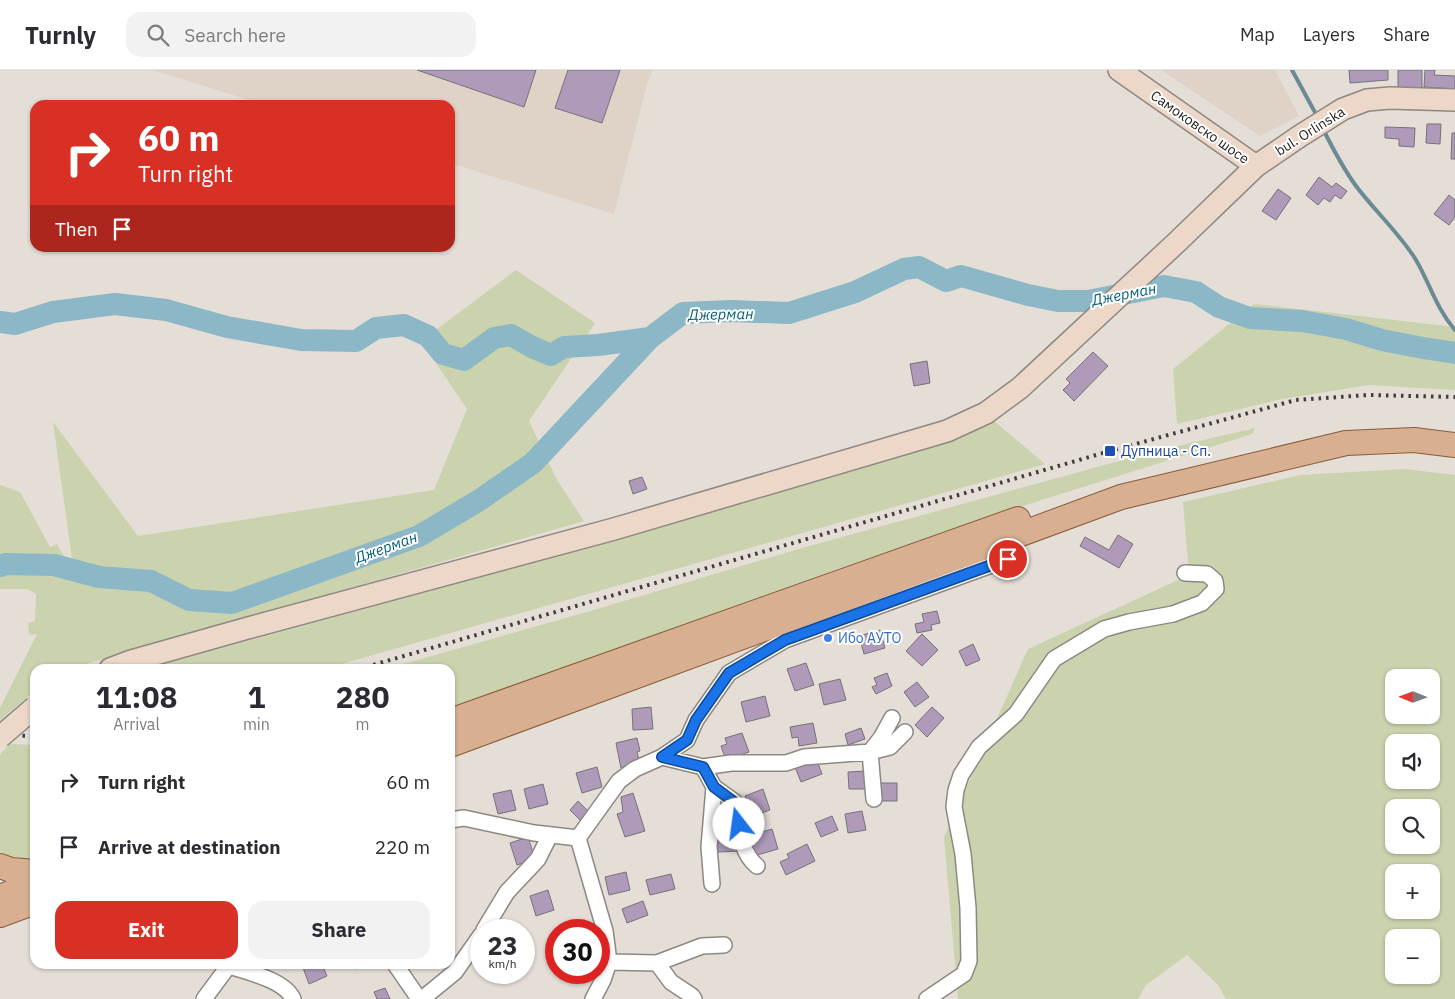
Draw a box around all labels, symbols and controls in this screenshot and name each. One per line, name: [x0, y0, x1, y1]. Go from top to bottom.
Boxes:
search box: [126, 12, 476, 57]
text: Turnly: [25, 19, 96, 51]
icon: search: [144, 21, 172, 49]
text: Search here: [184, 23, 286, 47]
text: Map: [1240, 23, 1275, 46]
text: Layers: [1303, 23, 1355, 46]
text: Share: [1383, 23, 1430, 46]
street label: Самоковско шосе: [1147, 86, 1253, 168]
street label: bul. Orlinska: [1272, 102, 1349, 160]
text: 60 m: [138, 115, 220, 161]
icon: right: [55, 120, 120, 185]
text: Turn right: [138, 159, 233, 188]
icon: arrive: [108, 215, 136, 243]
text: Then: [55, 217, 98, 241]
water label: Джерман: [1088, 278, 1158, 310]
water label: Джерман: [686, 304, 754, 324]
place label: Дупница - Сп.: [1121, 442, 1211, 460]
marker: Дупница - Сп.: [1103, 444, 1117, 458]
water label: Джерман: [350, 527, 420, 568]
pin: [987, 538, 1029, 580]
icon: arrive: [994, 545, 1022, 573]
place label: Ибо АУТО: [838, 629, 902, 647]
marker: Ибо АУТО: [822, 632, 834, 644]
north arrow: [1385, 669, 1440, 724]
map controls: [1385, 669, 1440, 984]
text: 11:08: [96, 677, 177, 716]
text: 1: [247, 677, 265, 716]
text: 280: [335, 677, 389, 716]
text: Arrival: [113, 714, 160, 734]
text: min: [243, 714, 270, 734]
text: m: [355, 714, 369, 734]
button: sound: [1385, 734, 1440, 789]
icon: right: [55, 768, 83, 796]
text: Turn right: [98, 770, 185, 794]
text: 60 m: [386, 770, 430, 794]
position arrow: [712, 797, 764, 849]
button: search: [1385, 799, 1440, 854]
icon: arrive: [55, 833, 83, 861]
text: Arrive at destination: [98, 835, 281, 859]
text: 220 m: [375, 835, 430, 859]
button: +: [1385, 864, 1440, 919]
button: Exit: [55, 901, 238, 959]
button: Share: [248, 901, 430, 959]
speed limit sign: 30: [545, 919, 610, 984]
text: 23: [487, 929, 518, 962]
button: −: [1385, 929, 1440, 984]
text: km/h: [488, 956, 517, 971]

